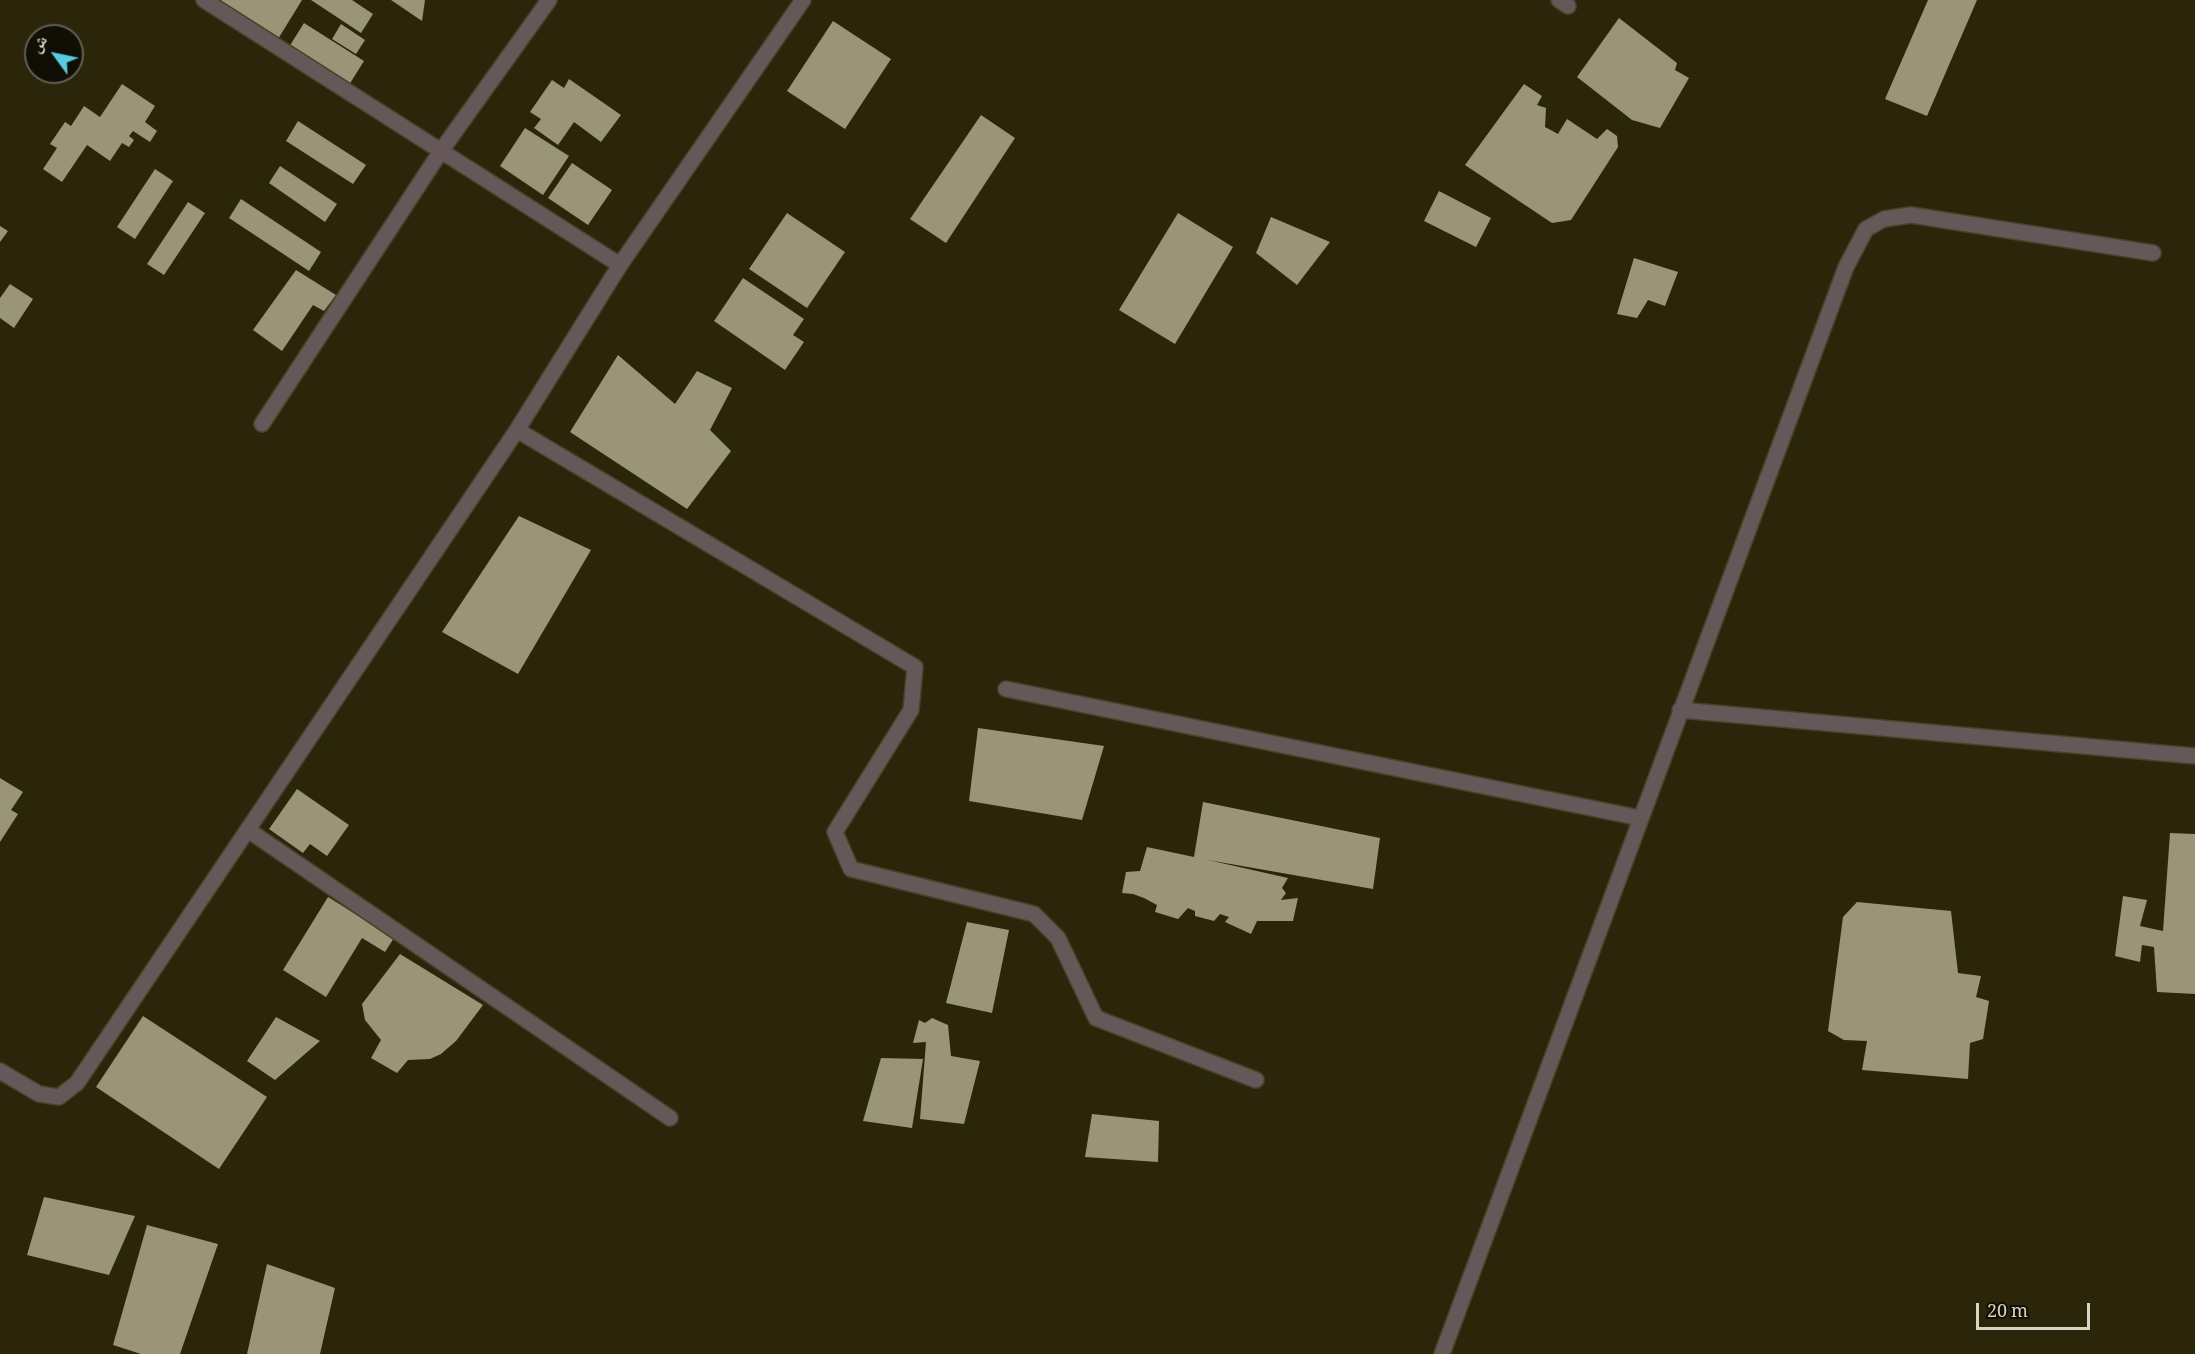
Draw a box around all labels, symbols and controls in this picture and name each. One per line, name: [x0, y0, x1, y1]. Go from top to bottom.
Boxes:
north arrow: [24, 24, 84, 84]
text: ش: [24, 31, 56, 59]
scale bar: [1979, 1291, 2093, 1329]
text: 20 m: [1987, 1298, 2028, 1328]

